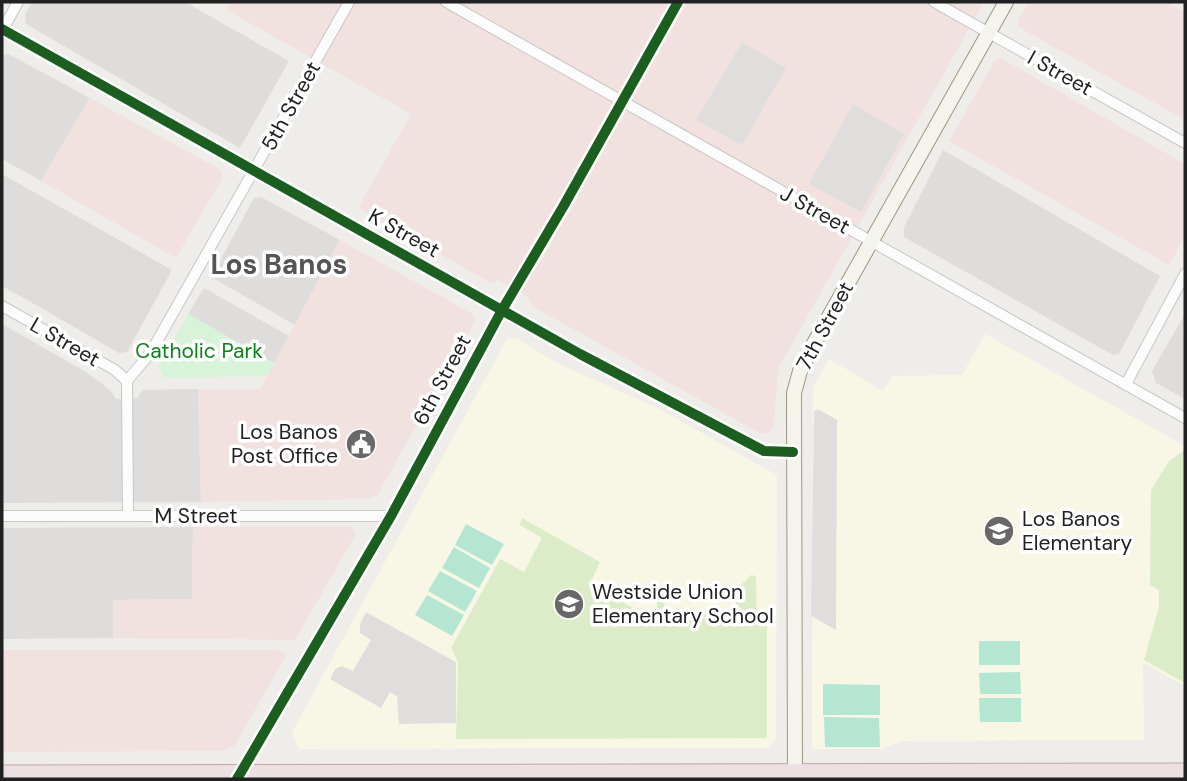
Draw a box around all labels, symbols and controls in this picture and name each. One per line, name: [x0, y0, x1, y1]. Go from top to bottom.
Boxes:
street label: I Street: [1023, 44, 1097, 102]
street label: 5th Street: [255, 56, 327, 156]
street label: J Street: [775, 179, 855, 241]
street label: K Street: [363, 202, 445, 264]
district label: Los Banos: [210, 246, 348, 283]
street label: 7th Street: [790, 277, 860, 375]
street label: L Street: [25, 311, 105, 373]
street label: 6th Street: [406, 330, 478, 430]
park label: Catholic Park: [135, 337, 263, 365]
place label: Los Banos Post Office: [231, 418, 338, 470]
public building icon: Los Banos Post Office: [344, 427, 378, 461]
street label: M Street: [155, 502, 237, 530]
place label: Los Banos Elementary: [1022, 505, 1133, 557]
school or university icon: Los Banos Elementary: [982, 514, 1016, 548]
place label: Westside Union Elementary School: [592, 578, 774, 630]
school or university icon: Westside Union Elementary School: [552, 587, 586, 621]

